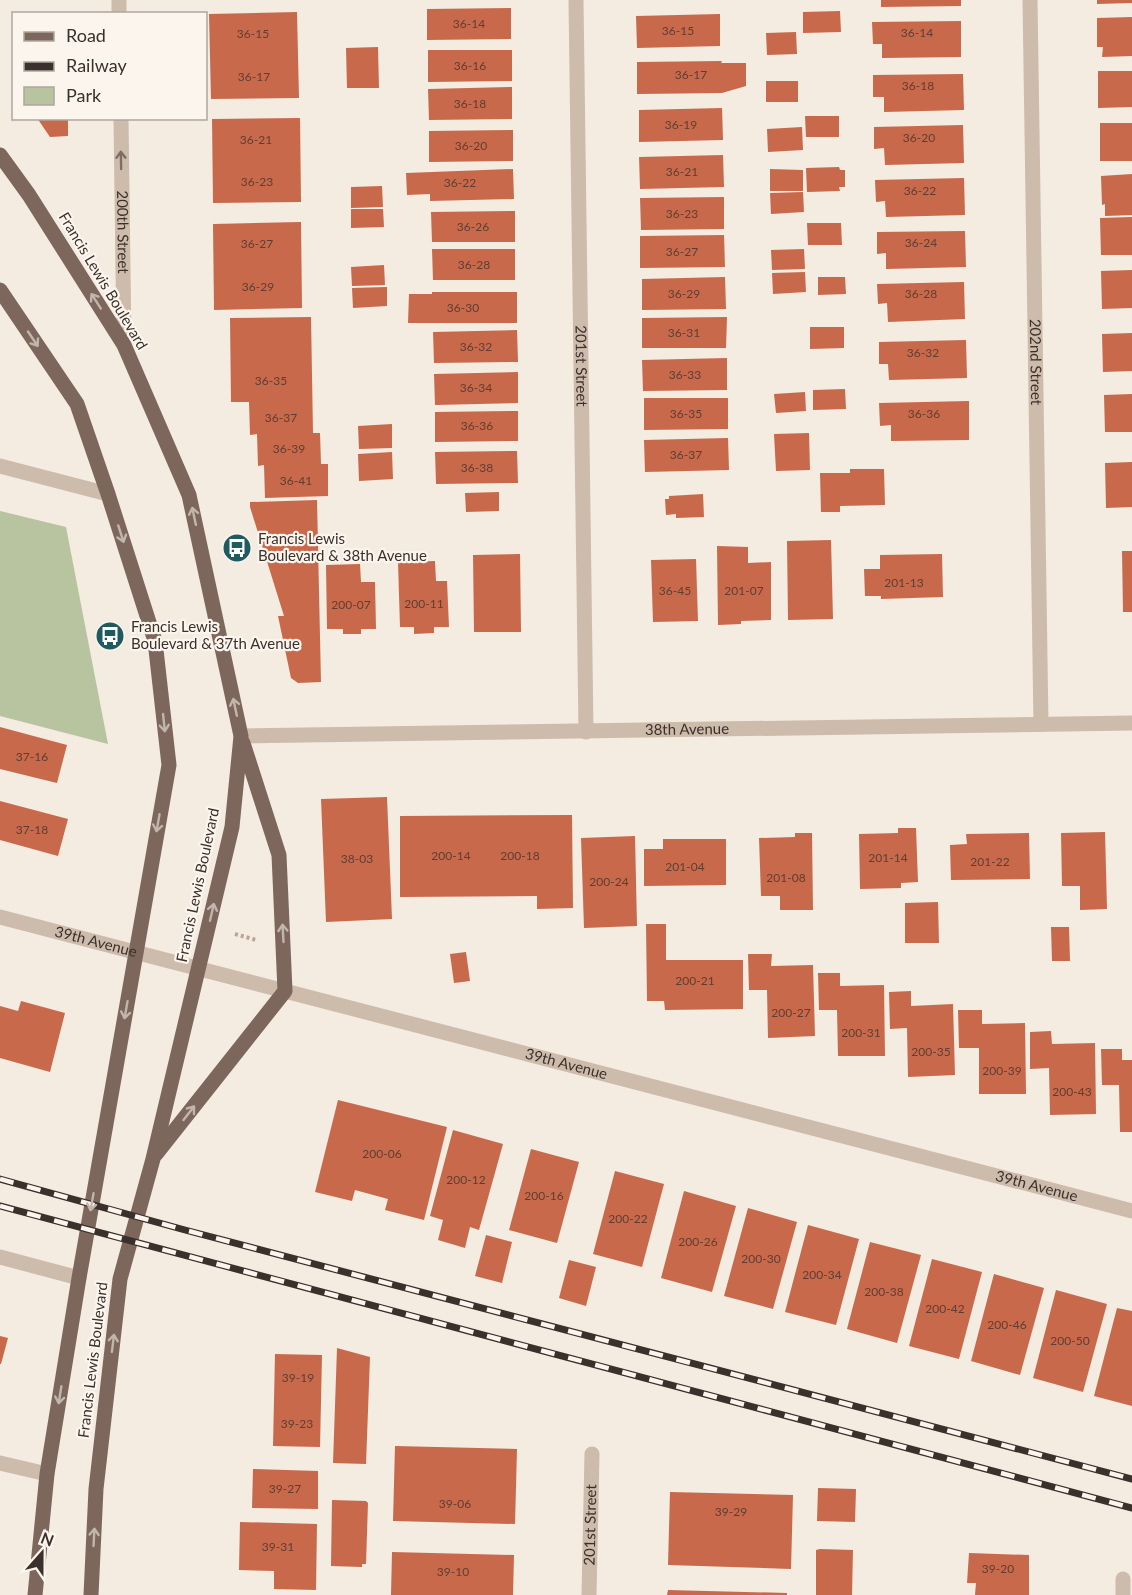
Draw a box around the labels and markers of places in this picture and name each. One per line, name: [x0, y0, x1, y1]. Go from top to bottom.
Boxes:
place label: Francis Lewis Boulevard & 38th Avenue: [258, 529, 427, 564]
bus stop icon: Francis Lewis Boulevard & 38th Avenue: [221, 532, 253, 564]
place label: Francis Lewis Boulevard & 37th Avenue: [131, 617, 300, 652]
bus stop icon: Francis Lewis Boulevard & 37th Avenue: [94, 620, 126, 652]

